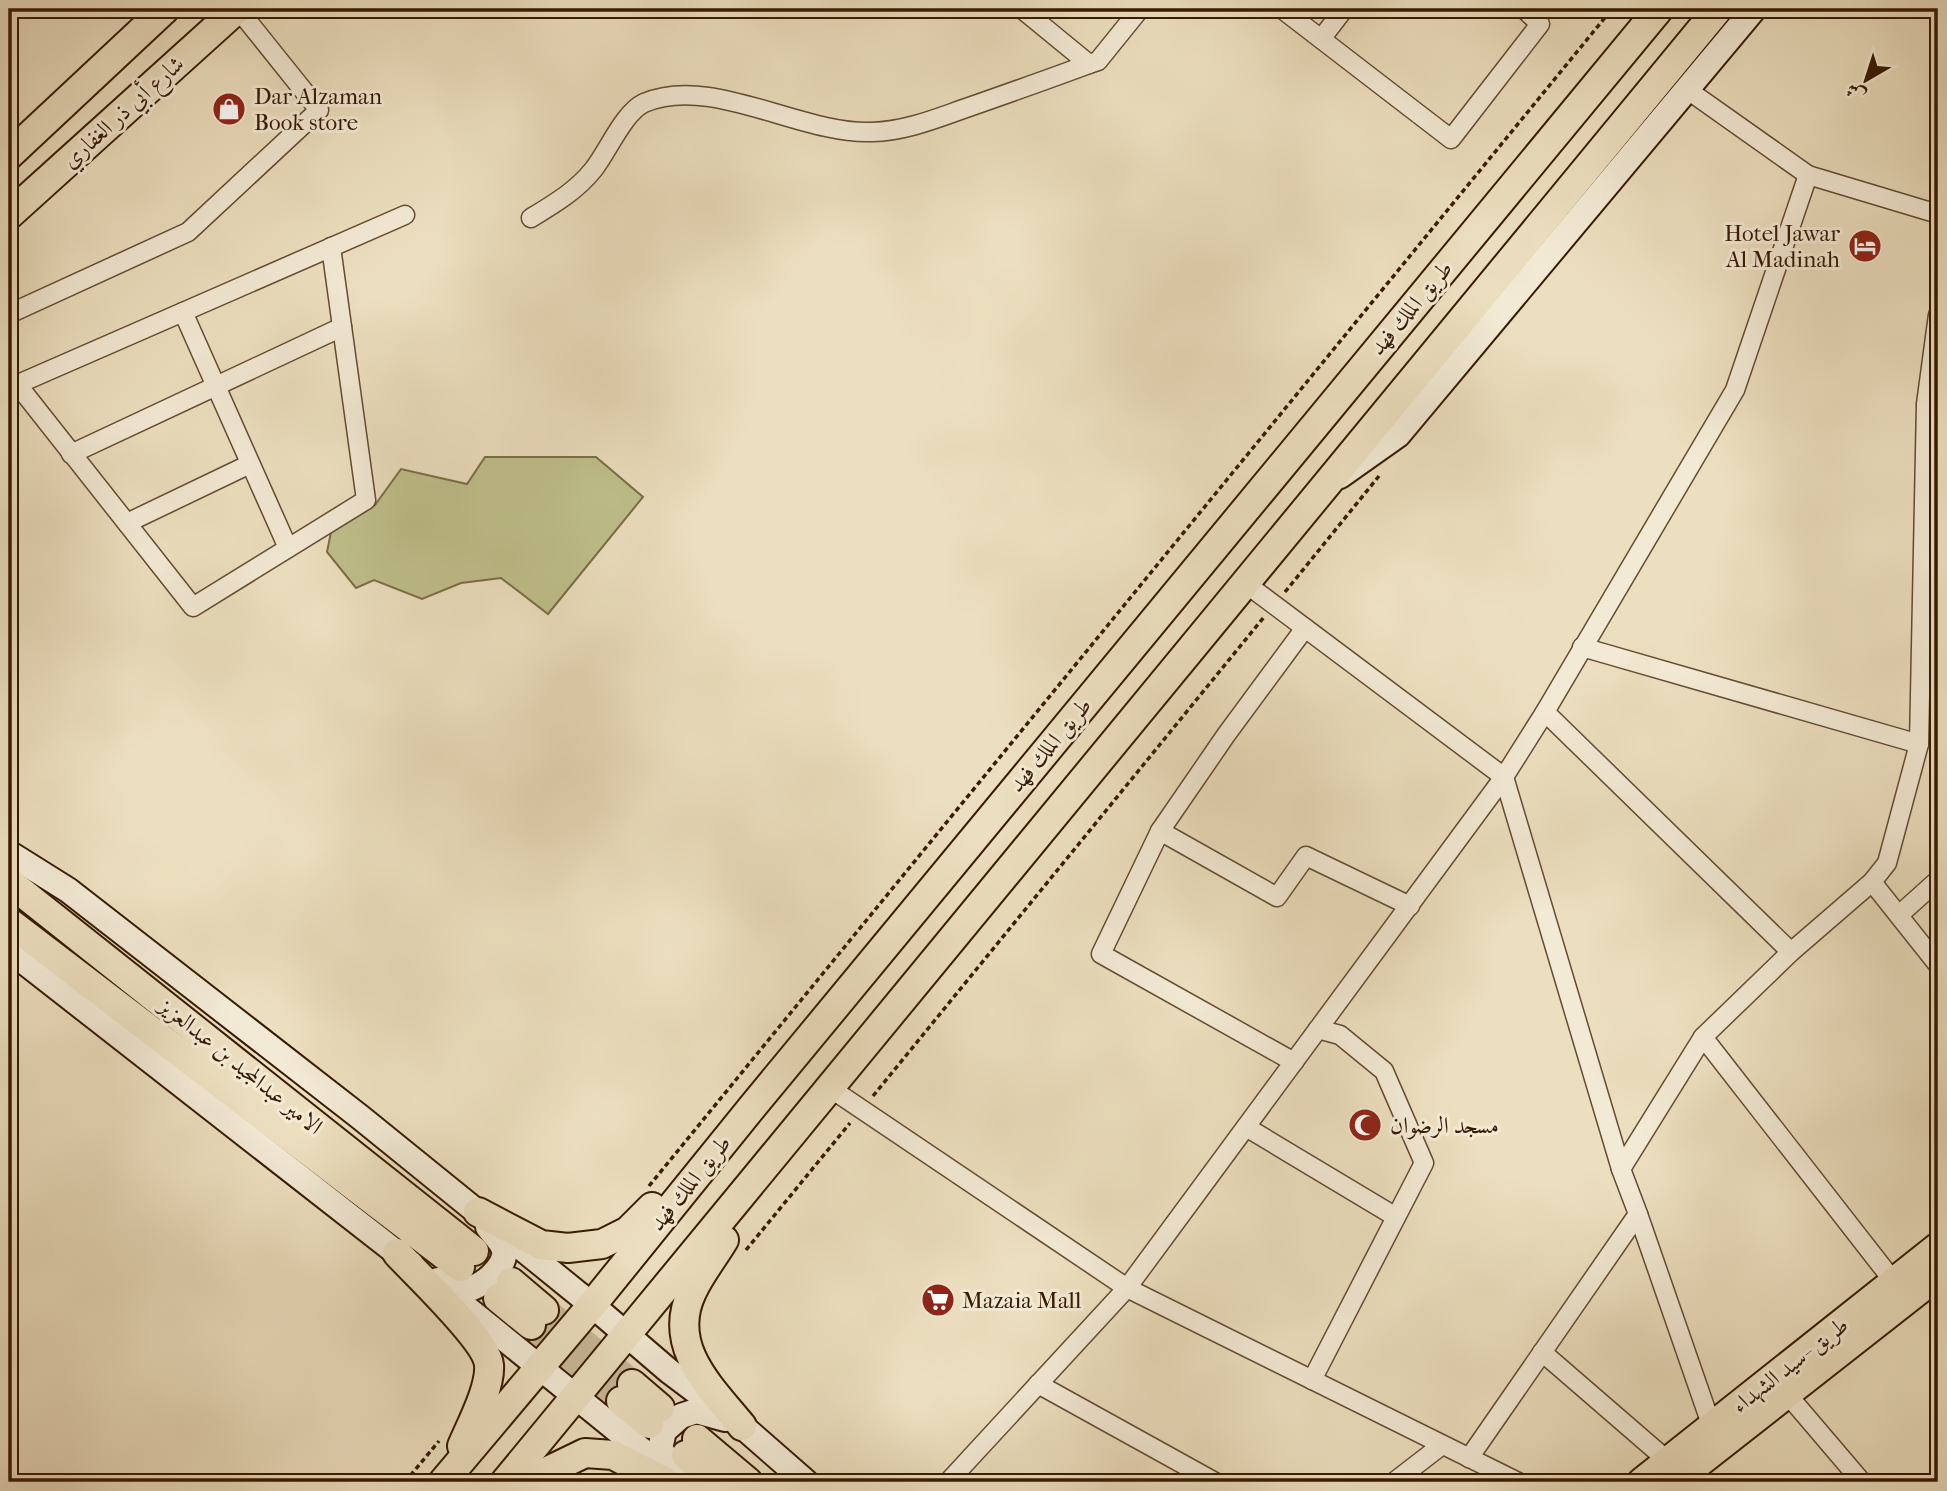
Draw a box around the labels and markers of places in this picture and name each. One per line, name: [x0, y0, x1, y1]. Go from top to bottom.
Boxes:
place label: Dar Alzaman Book store: [254, 83, 383, 136]
shop icon: Dar Alzaman Book store: [210, 90, 248, 128]
place label: Hotel Jawar Al Madinah: [1724, 220, 1840, 273]
hotel icon: Hotel Jawar Al Madinah: [1846, 227, 1884, 265]
mosque icon: مسجد الرضوان: [1346, 1106, 1384, 1144]
place label: مسجد الرضوان: [1390, 1112, 1499, 1140]
supermarket icon: Mazaia Mall: [919, 1281, 957, 1319]
place label: Mazaia Mall: [962, 1287, 1082, 1314]

